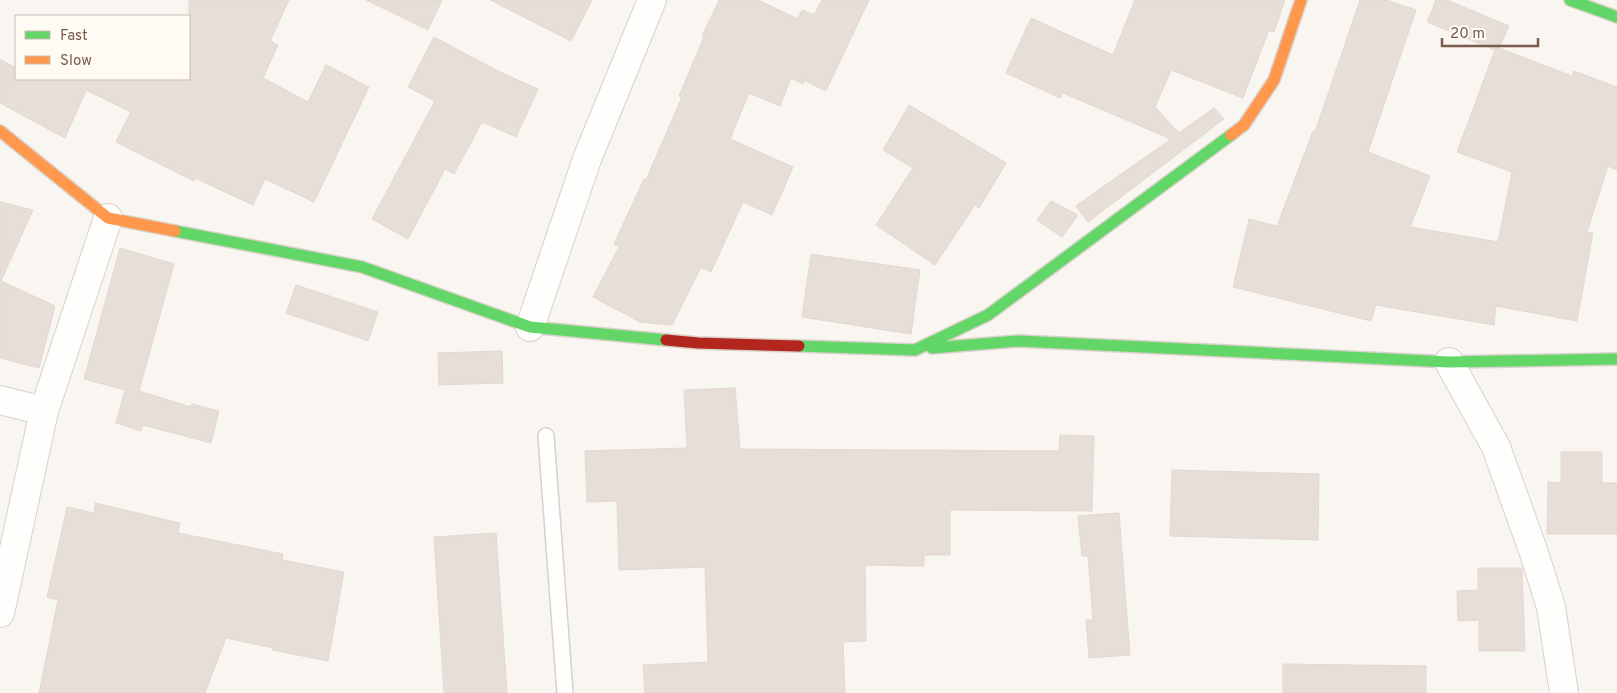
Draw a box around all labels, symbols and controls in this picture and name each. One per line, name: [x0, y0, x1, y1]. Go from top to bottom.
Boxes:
legend: [15, 15, 190, 80]
scale bar: [1442, 15, 1538, 47]
text: 20 m: [1450, 25, 1485, 44]
text: Fast: [60, 27, 88, 46]
text: Slow: [60, 52, 92, 71]

